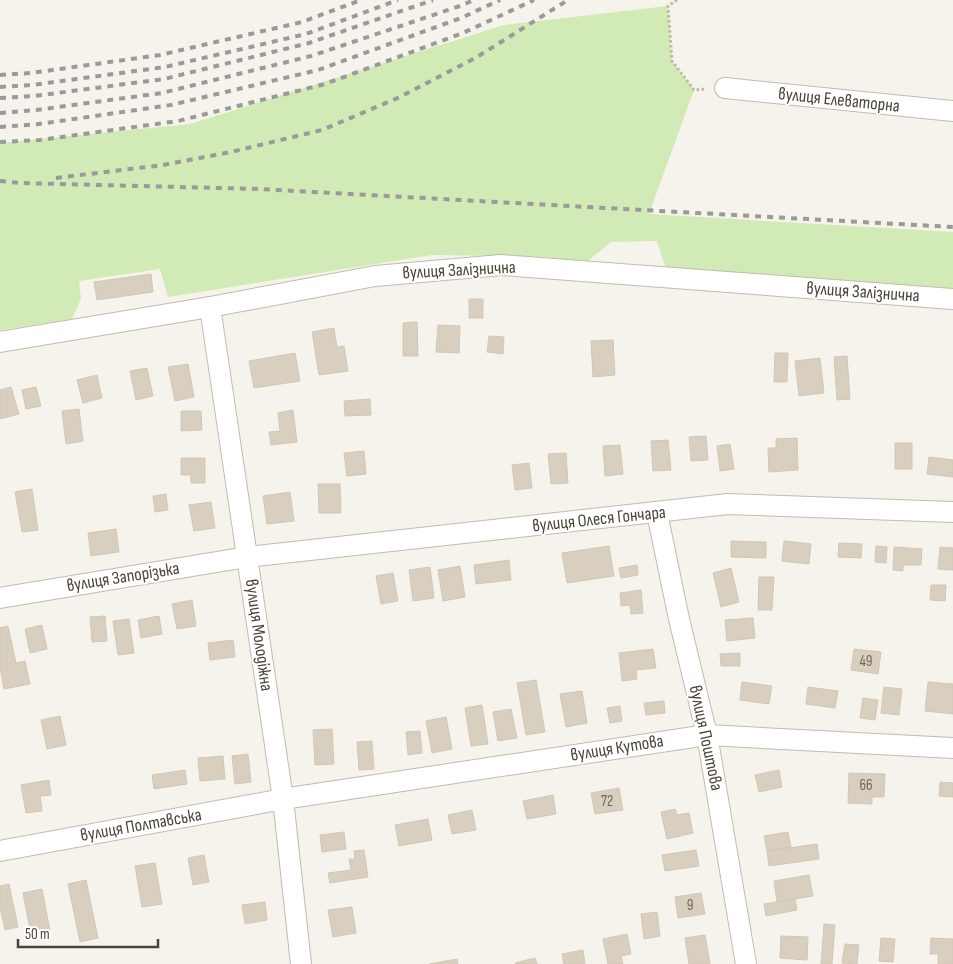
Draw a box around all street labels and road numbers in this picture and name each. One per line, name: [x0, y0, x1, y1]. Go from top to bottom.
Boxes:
street label: вулиця Елеваторна: [777, 83, 901, 117]
street label: вулиця Залізнична: [402, 257, 516, 283]
street label: вулиця Залізнична: [806, 278, 920, 306]
street label: вулиця Олеся Гончара: [531, 502, 667, 536]
street label: вулиця Запорізька: [65, 558, 181, 596]
street label: вулиця Молодіжна: [241, 578, 277, 692]
street label: вулиця Поштова: [685, 683, 727, 793]
street label: вулиця Кутова: [569, 730, 665, 766]
street label: вулиця Полтавська: [79, 804, 203, 846]

